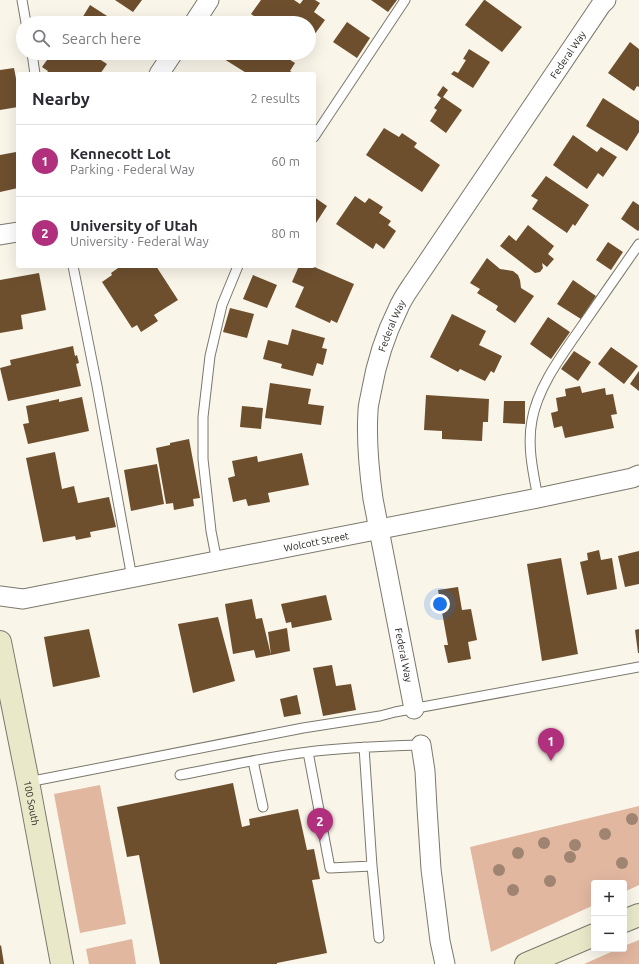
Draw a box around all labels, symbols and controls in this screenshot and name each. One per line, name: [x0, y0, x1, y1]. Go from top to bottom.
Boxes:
search box: [16, 16, 316, 60]
icon: search: [30, 27, 52, 49]
street label: Federal Way: [548, 29, 588, 81]
text: Search here: [62, 30, 141, 47]
text: Nearby: [32, 89, 90, 108]
text: 2 results: [250, 91, 300, 105]
text: Kennecott Lot: [70, 145, 171, 162]
text: 1: [41, 154, 49, 168]
text: 60 m: [271, 154, 300, 168]
text: Parking · Federal Way: [70, 162, 195, 176]
text: University of Utah: [70, 217, 198, 234]
text: 2: [41, 226, 49, 240]
text: 80 m: [271, 226, 300, 240]
text: University · Federal Way: [70, 234, 209, 248]
street label: Federal Way: [376, 298, 408, 353]
street label: Wolcott Street: [283, 530, 350, 554]
your location: [430, 594, 450, 614]
street label: Federal Way: [393, 627, 414, 683]
pin: 1: [538, 728, 564, 761]
street label: 100 South: [22, 779, 41, 826]
pin: 2: [307, 808, 333, 841]
map controls: [591, 880, 627, 952]
button: +: [591, 880, 627, 916]
button: −: [591, 916, 627, 952]

